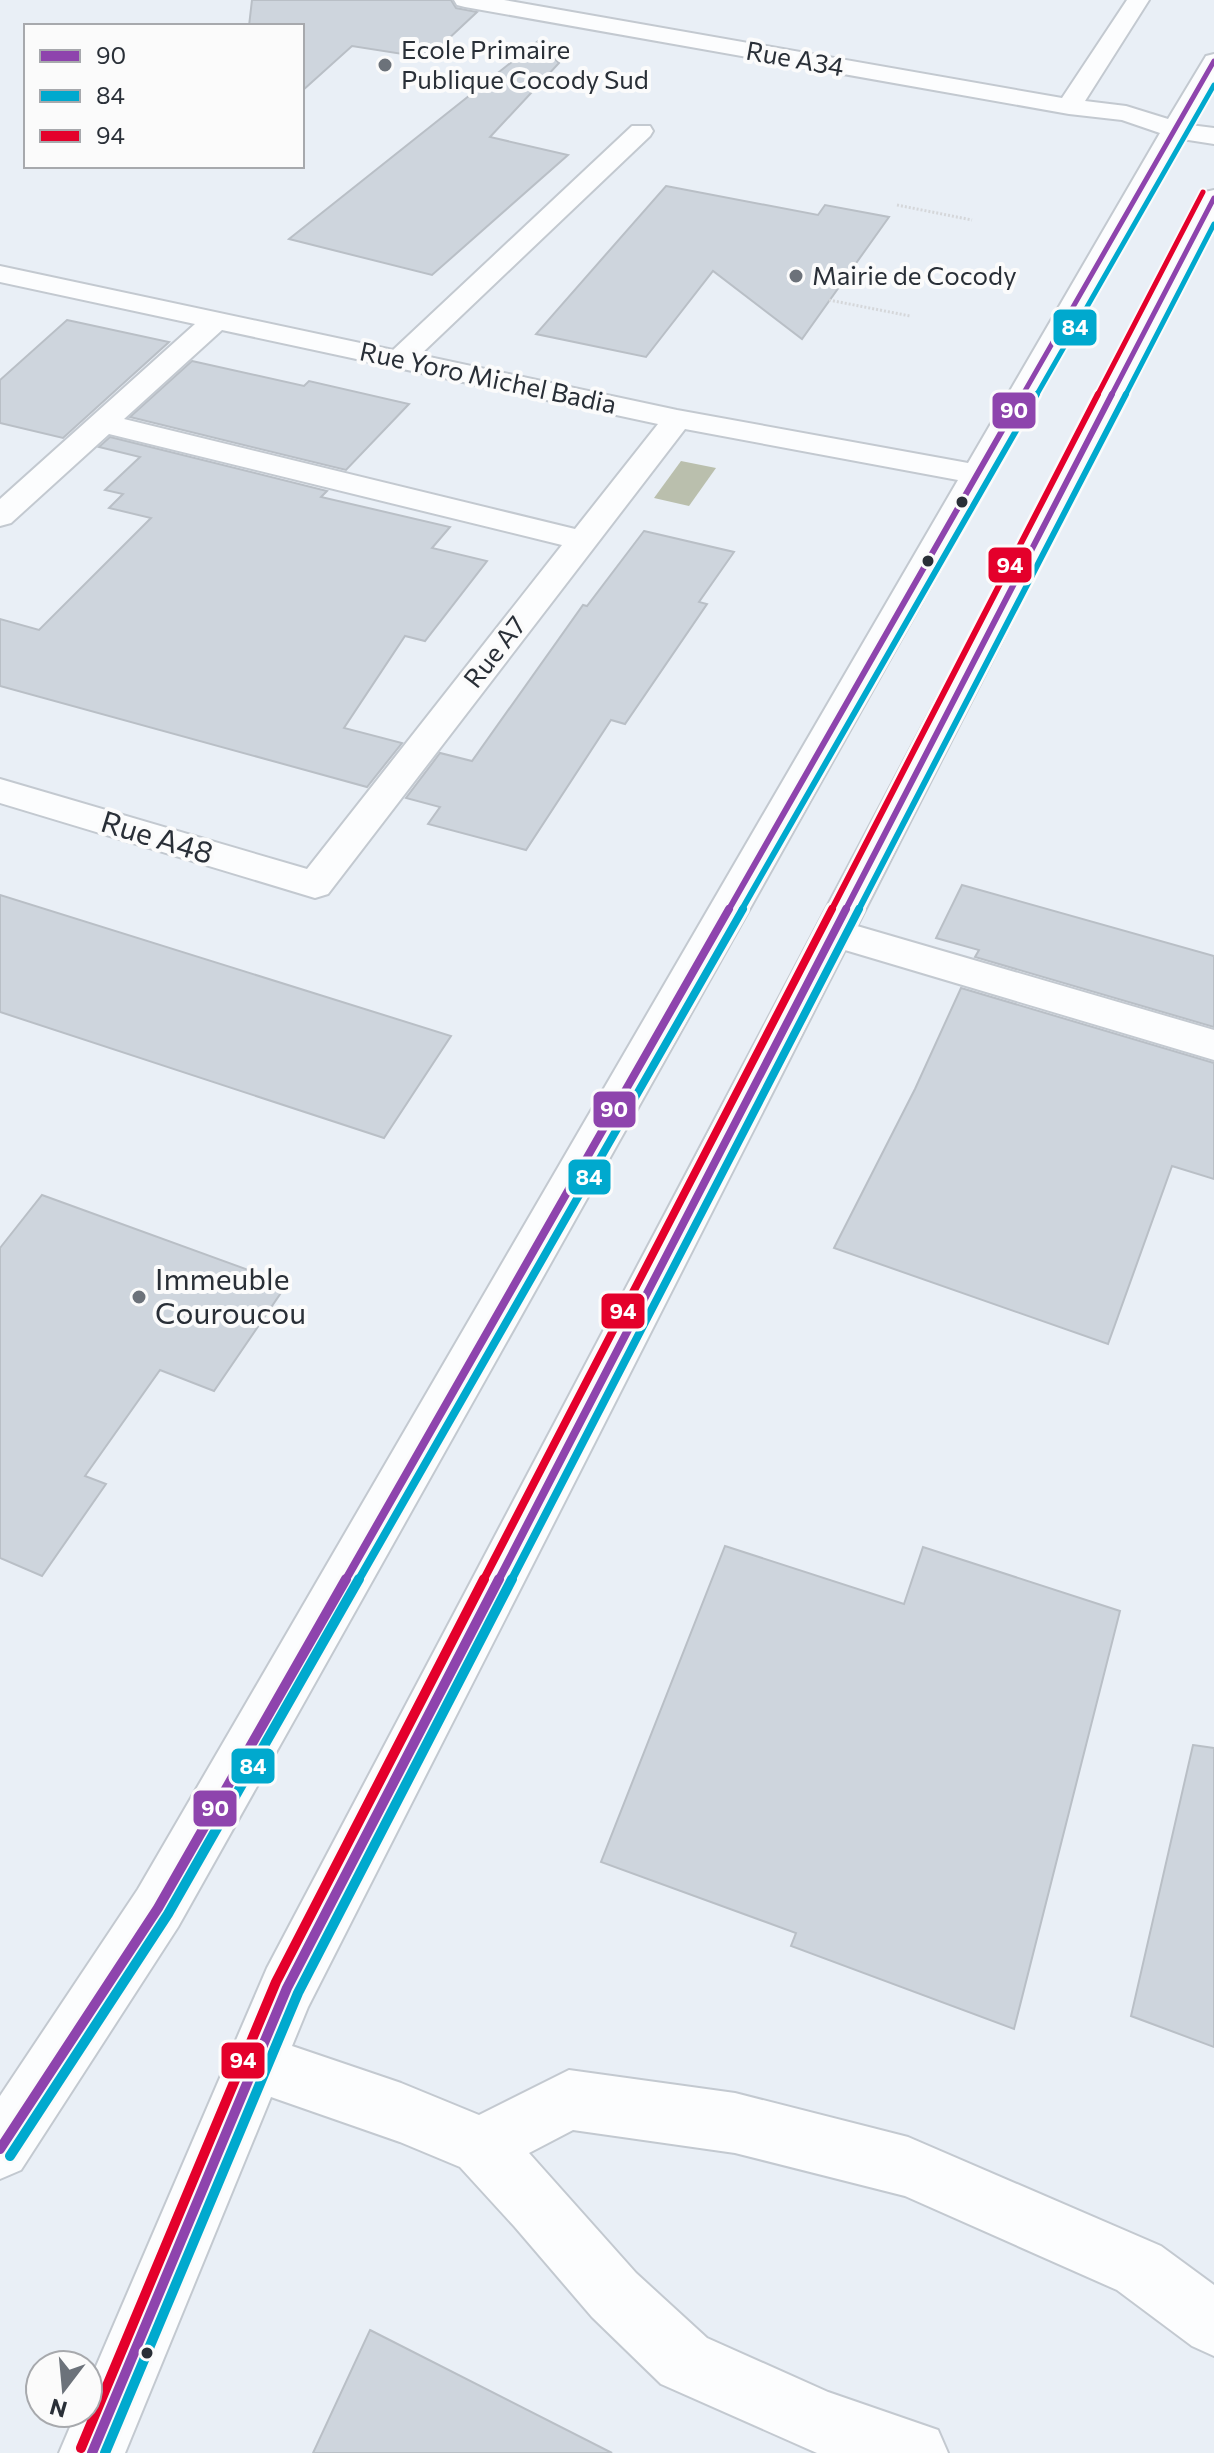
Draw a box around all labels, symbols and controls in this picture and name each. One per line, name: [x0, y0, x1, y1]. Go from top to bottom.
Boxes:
legend: [24, 24, 304, 168]
place label: Ecole Primaire Publique Cocody Sud: [401, 33, 649, 94]
street label: Rue A34: [744, 34, 847, 81]
text: 90: [96, 40, 126, 69]
marker: Ecole Primaire Publique Cocody Sud: [376, 56, 394, 74]
text: 84: [96, 80, 125, 109]
text: 94: [96, 120, 125, 149]
place label: Mairie de Cocody: [812, 259, 1017, 290]
marker: Mairie de Cocody: [787, 267, 805, 285]
line badge: 84: [1052, 308, 1098, 347]
text: 84: [1061, 313, 1089, 340]
street label: Rue Yoro Michel Badia: [357, 334, 619, 419]
line badge: 90: [991, 391, 1037, 430]
text: 90: [1000, 396, 1028, 423]
unlabelled marker: [954, 494, 970, 510]
line badge: 94: [987, 546, 1033, 584]
text: 94: [996, 551, 1024, 578]
unlabelled marker: [920, 553, 936, 569]
street label: Rue A7: [456, 609, 531, 693]
street label: Rue A48: [97, 801, 218, 870]
line badge: 90: [592, 1090, 637, 1129]
text: 90: [600, 1095, 628, 1122]
line badge: 84: [567, 1158, 612, 1196]
text: 84: [575, 1163, 603, 1190]
place label: Immeuble Couroucou: [155, 1259, 306, 1330]
marker: Immeuble Couroucou: [130, 1288, 148, 1306]
line badge: 94: [600, 1292, 646, 1330]
text: 94: [609, 1297, 637, 1324]
line badge: 84: [230, 1747, 276, 1785]
text: 84: [239, 1752, 267, 1779]
line badge: 90: [192, 1789, 238, 1828]
text: 90: [201, 1794, 229, 1821]
line badge: 94: [220, 2041, 266, 2080]
text: 94: [229, 2046, 257, 2073]
unlabelled marker: [139, 2345, 155, 2361]
north arrow: [24, 2349, 104, 2429]
text: N: [47, 2393, 70, 2424]

